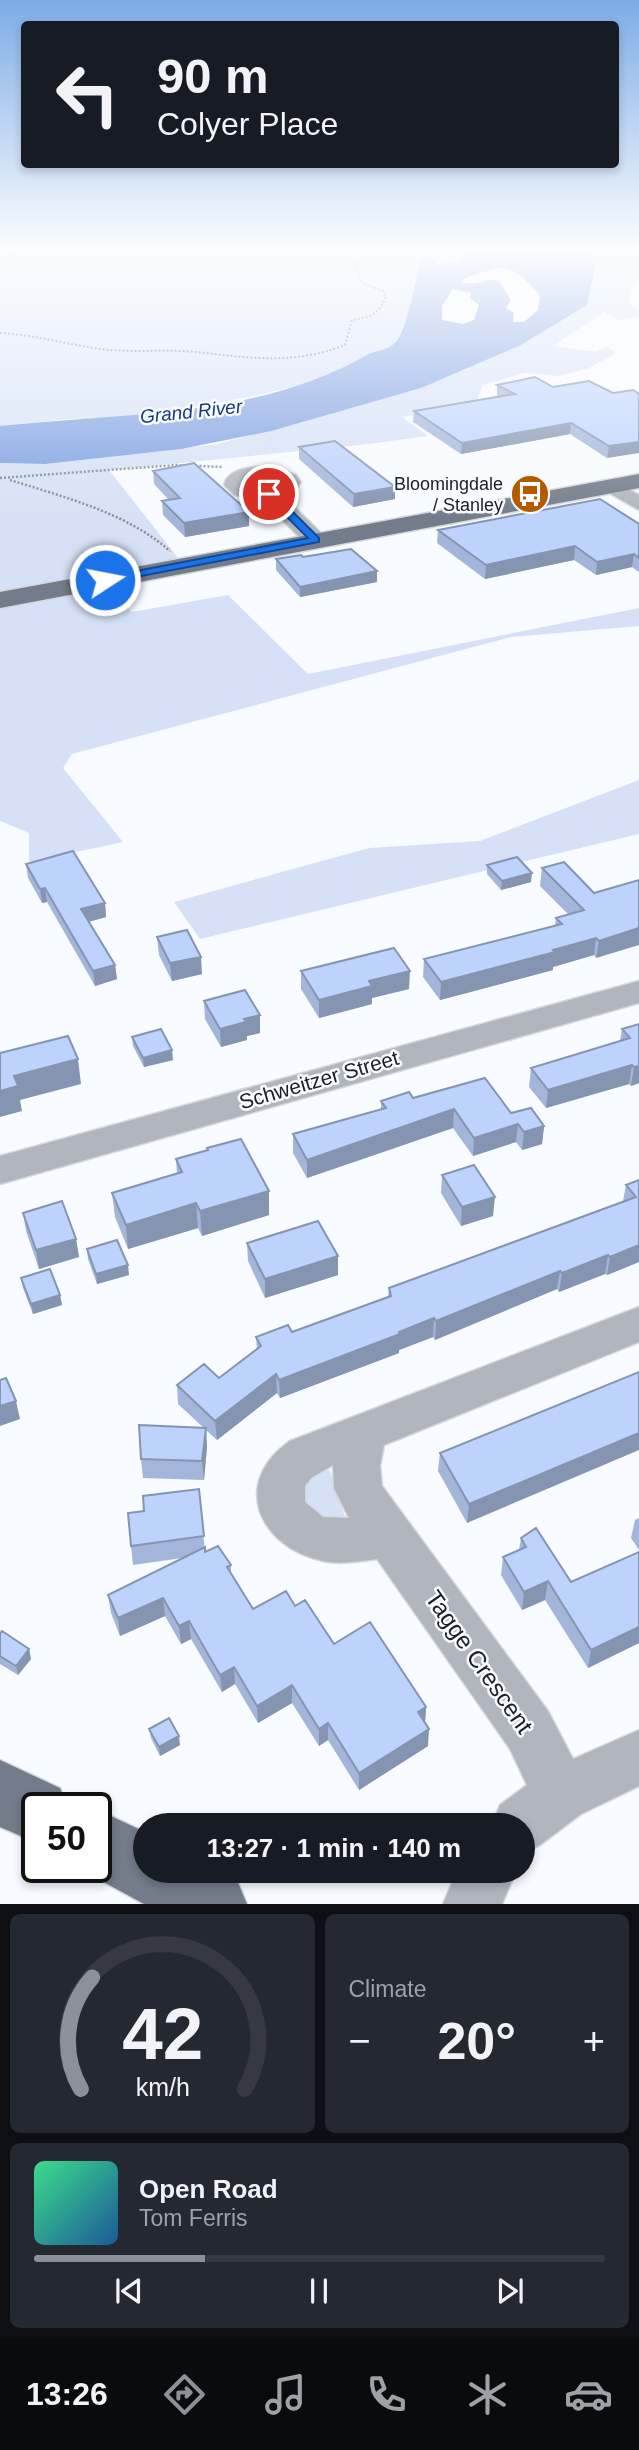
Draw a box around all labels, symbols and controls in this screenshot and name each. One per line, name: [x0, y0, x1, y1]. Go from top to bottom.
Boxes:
icon: left: [42, 49, 133, 140]
text: 90 m: [157, 49, 269, 103]
text: Colyer Place: [157, 106, 338, 142]
water label: Grand River: [139, 396, 244, 427]
pin: [239, 464, 299, 524]
bus stop icon: Bloomingdale / Stanley: [509, 473, 551, 515]
place label: Bloomingdale / Stanley: [394, 474, 503, 515]
icon: arrive: [250, 475, 288, 513]
position arrow: [68, 543, 142, 617]
street label: Schweitzer Street: [237, 1046, 401, 1113]
street label: Tagge Crescent: [420, 1585, 539, 1739]
speed limit sign: 50: [21, 1792, 112, 1883]
text: 13:27 · 1 min · 140 m: [207, 1833, 461, 1863]
text: Climate: [349, 1976, 426, 2002]
text: 42: [122, 1994, 203, 2075]
text: 20°: [437, 2012, 516, 2070]
text: −: [349, 2020, 371, 2062]
text: +: [583, 2020, 605, 2062]
text: km/h: [135, 2073, 189, 2101]
text: Open Road: [139, 2174, 278, 2204]
text: Tom Ferris: [139, 2205, 248, 2231]
icon: previous: [110, 2272, 148, 2310]
icon: pause: [300, 2272, 338, 2310]
icon: next: [491, 2272, 529, 2310]
icon: directions: [160, 2370, 209, 2419]
icon: music: [261, 2370, 310, 2419]
icon: phone: [362, 2370, 411, 2419]
icon: climate: [463, 2370, 512, 2419]
icon: car: [564, 2370, 613, 2419]
text: 13:26: [26, 2376, 108, 2412]

